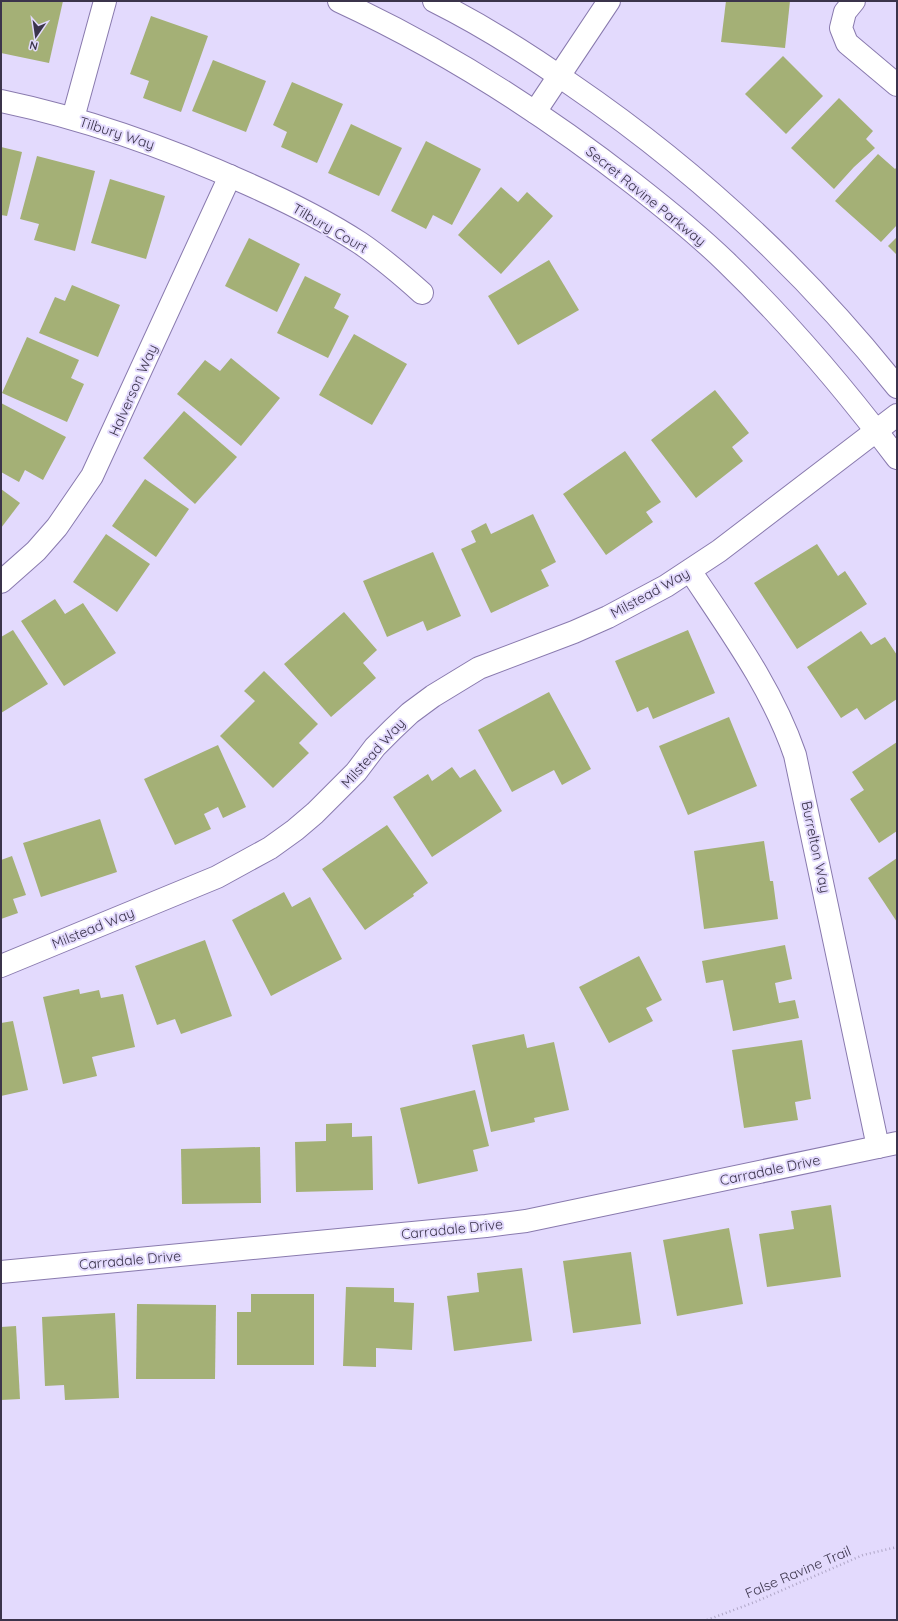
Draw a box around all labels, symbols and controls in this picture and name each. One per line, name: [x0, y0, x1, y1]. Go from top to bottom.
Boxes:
north arrow: [16, 16, 56, 56]
text: N: [28, 38, 39, 53]
street label: Tilbury Way: [77, 112, 157, 154]
street label: Secret Ravine Parkway: [582, 142, 710, 250]
street label: Tilbury Court: [289, 199, 371, 257]
street label: Halverson Way: [105, 341, 161, 439]
street label: Milstead Way: [607, 564, 693, 622]
street label: Milstead Way: [337, 714, 409, 792]
street label: Burrelton Way: [797, 799, 835, 895]
street label: Milstead Way: [49, 903, 137, 953]
street label: Carradale Drive: [718, 1151, 822, 1189]
street label: Carradale Drive: [400, 1215, 504, 1243]
street label: Carradale Drive: [78, 1247, 182, 1273]
street label: False Ravine Trail: [742, 1542, 854, 1602]

